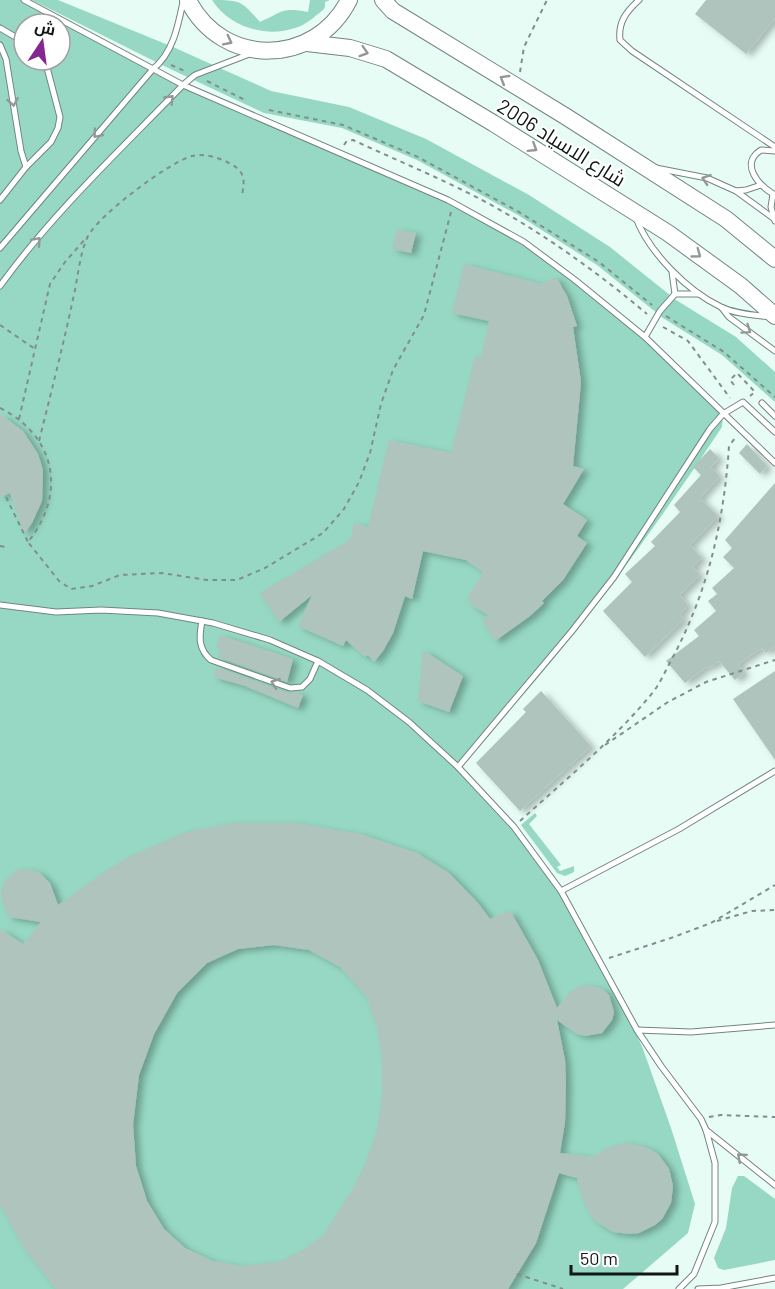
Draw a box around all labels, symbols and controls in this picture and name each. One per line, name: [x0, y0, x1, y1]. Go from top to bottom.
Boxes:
north arrow: [12, 12, 72, 72]
text: ش: [33, 15, 58, 39]
one-way arrow: [222, 33, 233, 45]
one-way arrow: [358, 45, 369, 57]
one-way arrow: [500, 74, 510, 86]
street label: شارع الاسياد 2006: [492, 93, 631, 194]
one-way arrow: [163, 95, 174, 105]
one-way arrow: [6, 97, 19, 107]
one-way arrow: [93, 127, 104, 138]
one-way arrow: [527, 141, 537, 153]
one-way arrow: [701, 173, 712, 186]
one-way arrow: [29, 237, 40, 248]
one-way arrow: [690, 247, 701, 258]
one-way arrow: [740, 323, 751, 334]
one-way arrow: [270, 677, 281, 690]
one-way arrow: [736, 1154, 747, 1165]
scale bar: [571, 1238, 678, 1276]
text: 50 m: [580, 1247, 618, 1269]

